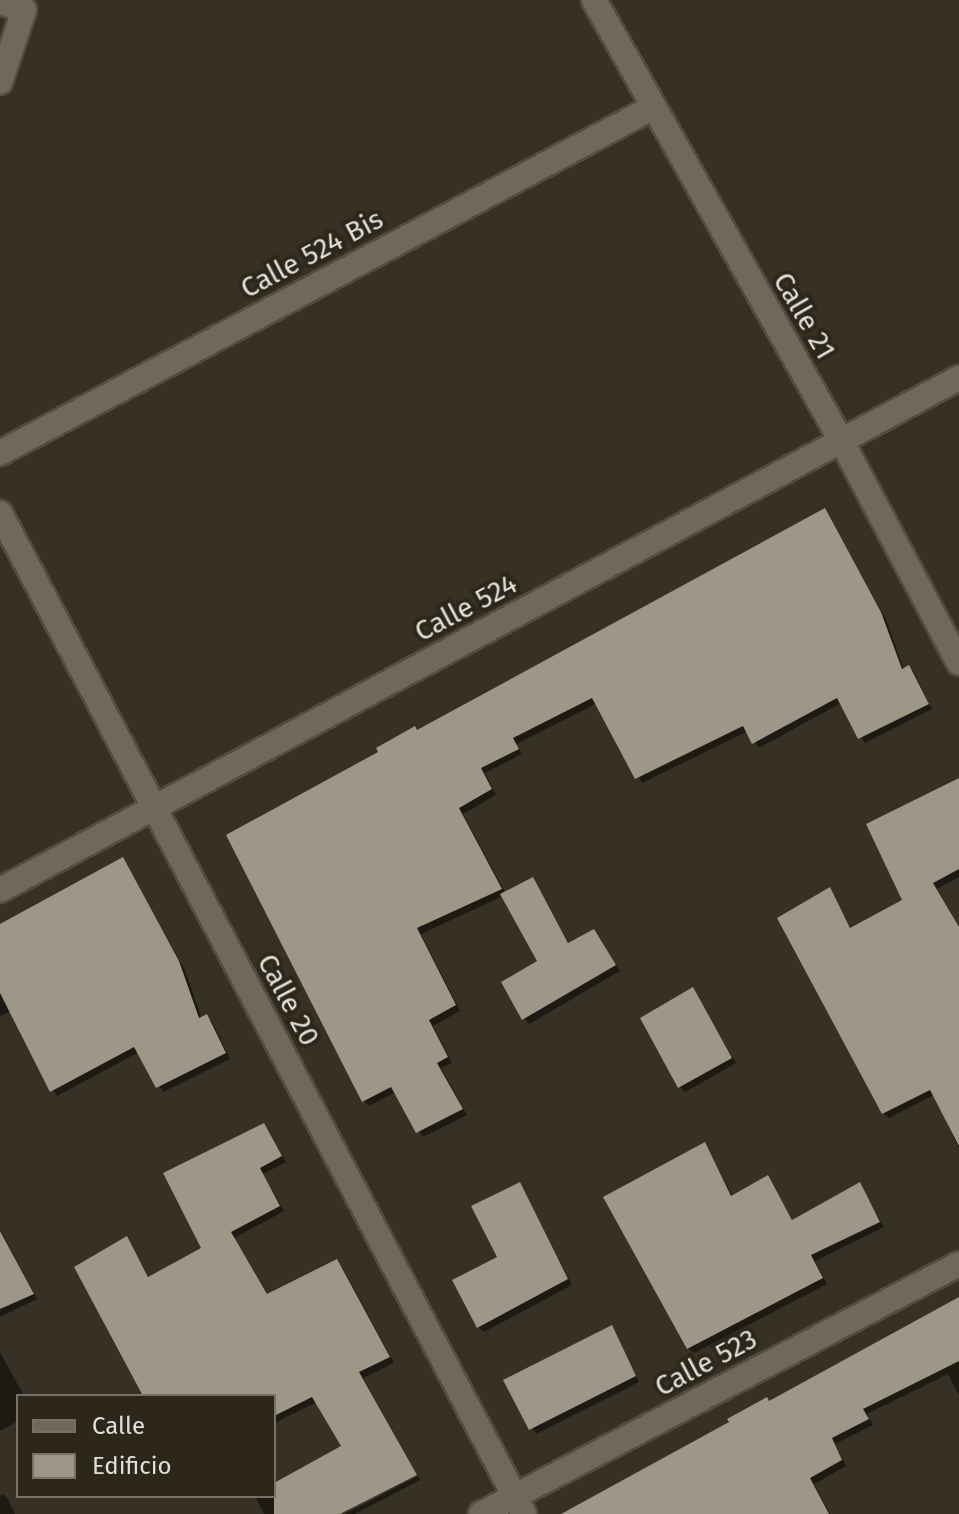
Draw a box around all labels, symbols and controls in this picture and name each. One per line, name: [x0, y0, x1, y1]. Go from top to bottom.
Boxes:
street label: Calle 524 Bis: [235, 202, 389, 306]
street label: Calle 21: [766, 267, 842, 365]
street label: Calle 524: [409, 567, 523, 649]
street label: Calle 20: [250, 949, 326, 1051]
street label: Calle 523: [649, 1322, 763, 1404]
legend: [16, 1394, 276, 1498]
text: Calle: [92, 1412, 145, 1440]
text: Edificio: [92, 1452, 172, 1480]

